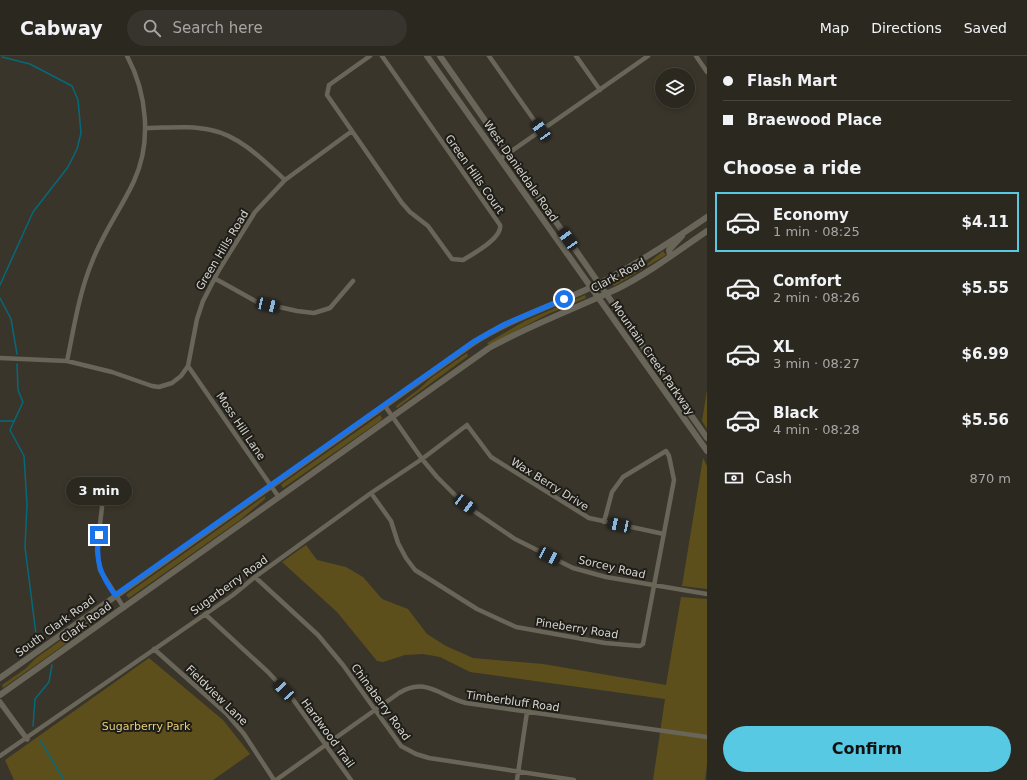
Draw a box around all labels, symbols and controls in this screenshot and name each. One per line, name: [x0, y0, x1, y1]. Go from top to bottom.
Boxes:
search box: [127, 10, 407, 46]
text: Cabway: [20, 17, 103, 39]
icon: search: [141, 17, 163, 39]
text: Search here: [173, 19, 263, 37]
text: Map: [820, 20, 849, 36]
text: Directions: [871, 20, 942, 36]
text: Saved: [964, 20, 1007, 36]
map controls: [655, 68, 695, 108]
button: layers: [655, 68, 695, 108]
text: Flash Mart: [747, 72, 837, 90]
text: Braewood Place: [747, 111, 882, 129]
car: [529, 117, 553, 143]
street label: West Danieldale Road: [481, 118, 560, 224]
street label: Green Hills Court: [442, 132, 507, 217]
text: Choose a ride: [723, 157, 862, 178]
icon: car: [725, 204, 761, 240]
text: Economy: [773, 206, 849, 224]
street label: Green Hills Road: [193, 208, 251, 293]
text: $4.11: [962, 213, 1009, 231]
text: 1 min · 08:25: [773, 224, 860, 239]
car: [556, 226, 580, 252]
street label: Clark Road: [589, 256, 648, 295]
icon: car: [725, 270, 761, 306]
text: Comfort: [773, 272, 841, 290]
text: $5.55: [962, 279, 1009, 297]
route start: [555, 290, 573, 308]
text: 2 min · 08:26: [773, 290, 860, 305]
car: [255, 296, 281, 314]
street label: Mountain Creek Parkway: [608, 299, 697, 418]
icon: car: [725, 336, 761, 372]
text: XL: [773, 338, 794, 356]
text: $6.99: [962, 345, 1009, 363]
text: 3 min · 08:27: [773, 356, 860, 371]
street label: Moss Hill Lane: [213, 390, 268, 463]
icon: car: [725, 402, 761, 438]
text: Black: [773, 404, 819, 422]
text: $5.56: [962, 411, 1009, 429]
text: 4 min · 08:28: [773, 422, 860, 437]
street label: Wax Berry Drive: [508, 455, 591, 514]
icon: cash: [723, 467, 745, 489]
text: Cash: [755, 469, 792, 487]
text: 870 m: [969, 471, 1011, 486]
callout: 3 min: [66, 477, 132, 505]
text: 3 min: [79, 483, 119, 498]
car: [452, 492, 478, 516]
car: [606, 517, 632, 533]
route end: [90, 526, 108, 544]
car: [536, 545, 562, 567]
street label: Sugarberry Road: [188, 553, 270, 618]
street label: Sorcey Road: [577, 553, 647, 582]
street label: South Clark Road: [13, 593, 98, 660]
street label: Clark Road: [58, 600, 114, 645]
street label: Pineberry Road: [535, 616, 619, 641]
street label: Chinaberry Road: [348, 661, 413, 743]
street label: Fieldview Lane: [183, 663, 250, 728]
car: [271, 677, 297, 703]
street label: Timberbluff Road: [464, 688, 560, 714]
street label: Hardwood Trail: [298, 696, 357, 770]
park label: Sugarberry Park: [102, 720, 191, 733]
button: Confirm: [723, 726, 1011, 772]

